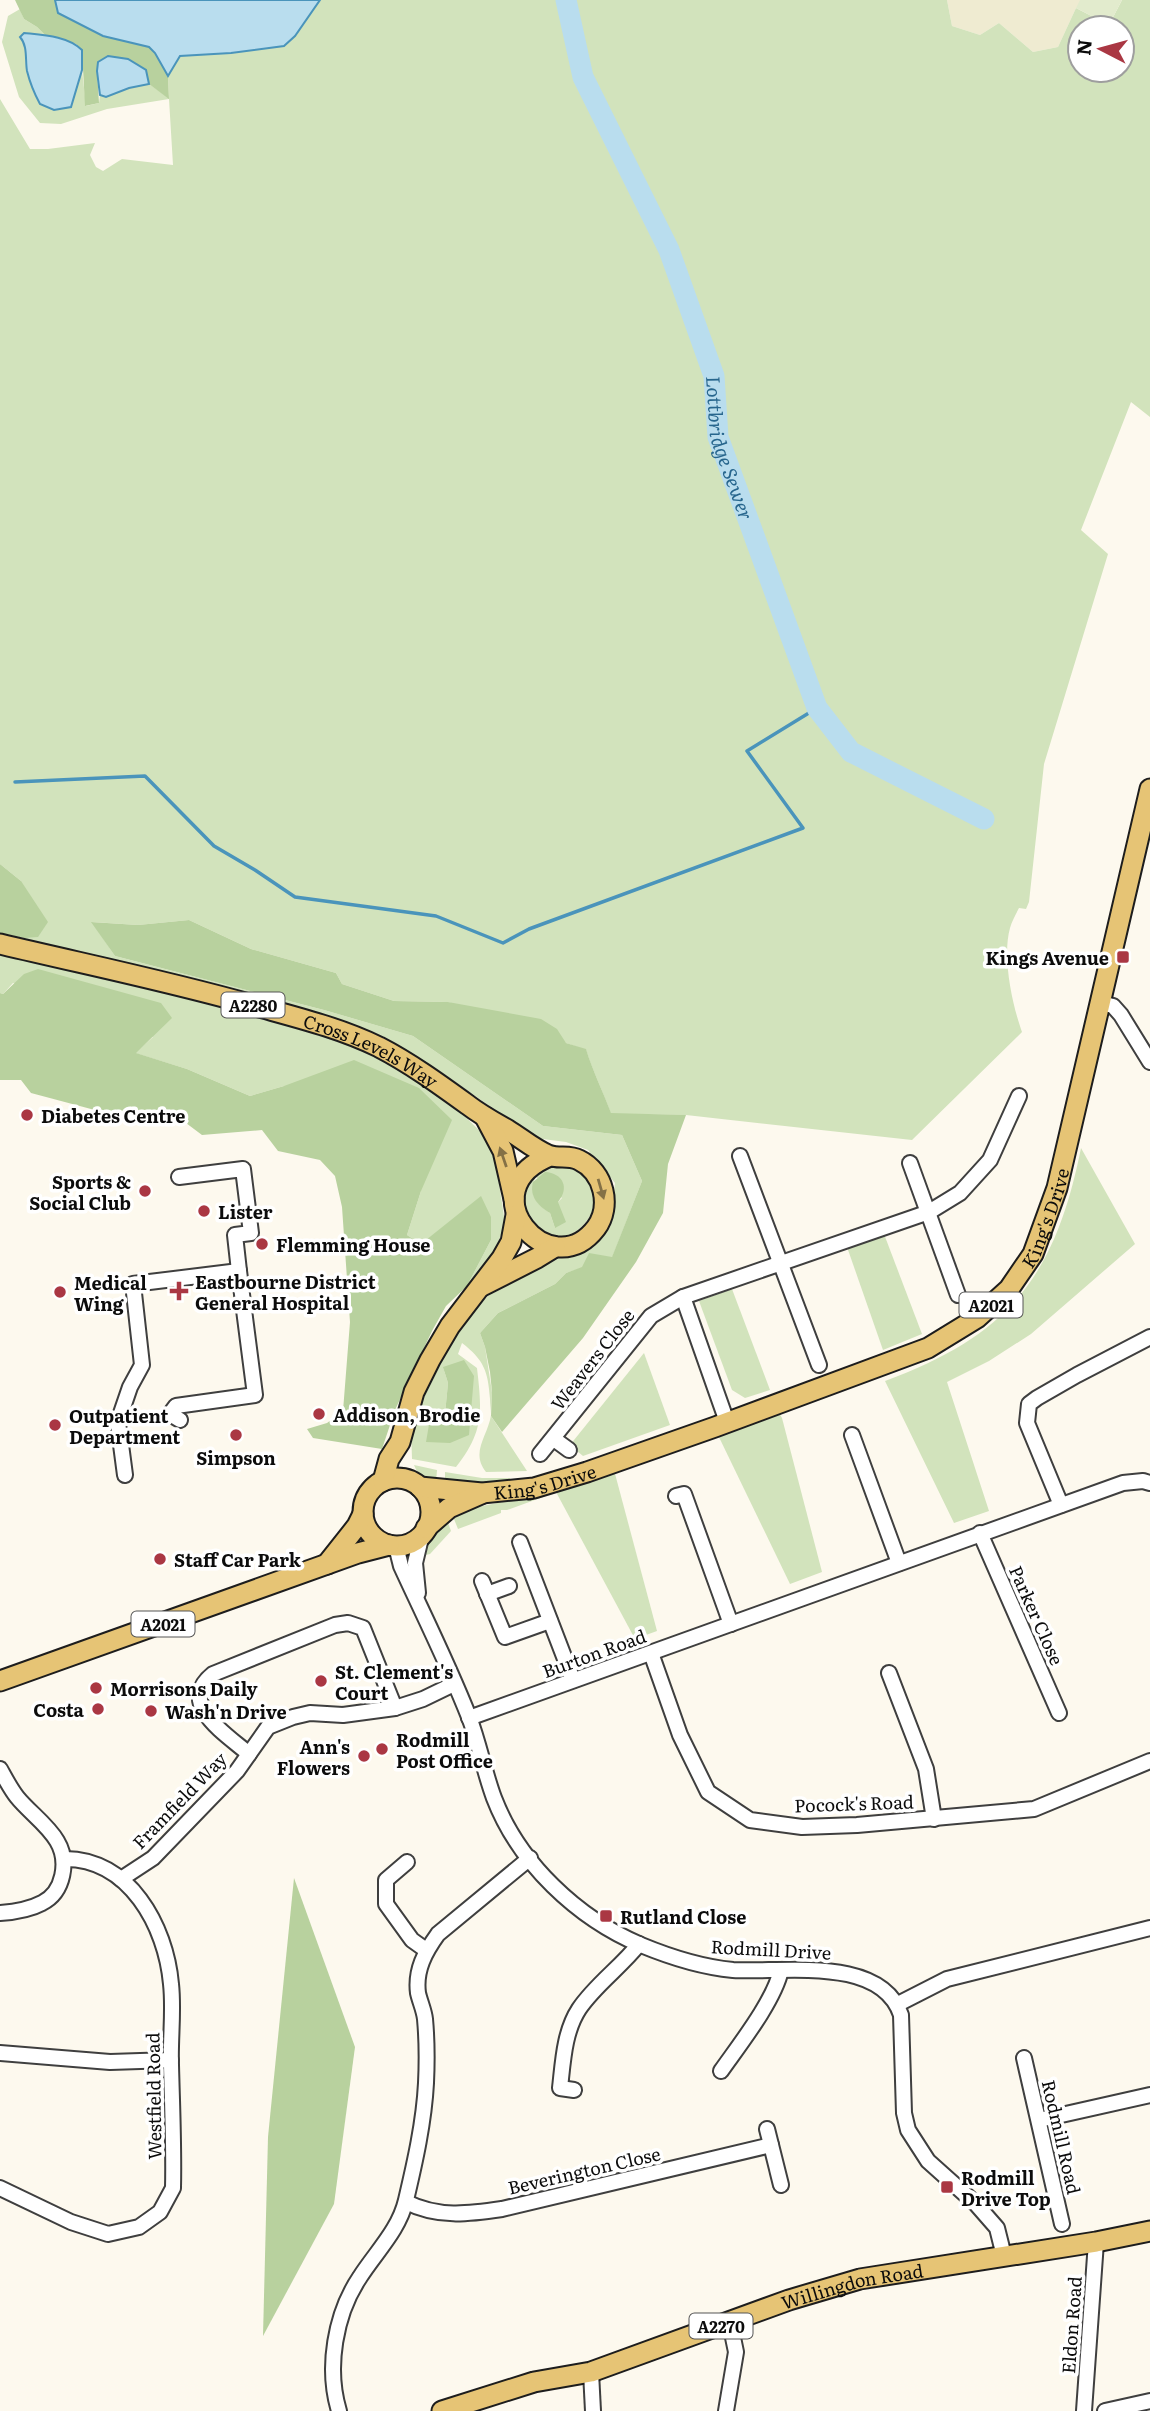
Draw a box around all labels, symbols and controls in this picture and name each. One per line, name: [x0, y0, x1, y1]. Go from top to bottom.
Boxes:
north arrow: [1066, 14, 1136, 84]
text: N: [1068, 38, 1098, 57]
water label: Lottbridge Sewer: [700, 375, 761, 524]
place label: Kings Avenue: [985, 944, 1109, 971]
marker: Kings Avenue: [1115, 949, 1131, 965]
road number: A2280: [222, 993, 284, 1018]
street label: Cross Levels Way: [300, 1007, 444, 1094]
place label: Diabetes Centre: [41, 1102, 186, 1129]
marker: Diabetes Centre: [19, 1107, 35, 1123]
one-way arrow: [498, 1146, 508, 1167]
street label: King's Drive: [1014, 1165, 1075, 1273]
place label: Sports & Social Club: [29, 1168, 131, 1216]
one-way arrow: [596, 1179, 607, 1201]
marker: Sports & Social Club: [137, 1183, 153, 1199]
place label: Lister: [218, 1198, 273, 1225]
marker: Lister: [196, 1203, 212, 1219]
place label: Flemming House: [276, 1231, 431, 1258]
marker: Flemming House: [254, 1236, 270, 1252]
place label: Eastbourne District General Hospital: [195, 1268, 376, 1316]
place label: Medical Wing: [74, 1269, 147, 1317]
marker: Eastbourne District General Hospital: [169, 1281, 189, 1301]
marker: Medical Wing: [52, 1284, 68, 1300]
road number: A2021: [960, 1292, 1023, 1317]
street label: Weavers Close: [544, 1303, 640, 1415]
place label: Addison, Brodie: [333, 1401, 480, 1428]
place label: Outpatient Department: [69, 1402, 180, 1450]
marker: Addison, Brodie: [311, 1406, 327, 1422]
marker: Outpatient Department: [47, 1417, 63, 1433]
marker: Simpson: [228, 1427, 244, 1443]
place label: Simpson: [196, 1444, 276, 1471]
street label: King's Drive: [492, 1457, 599, 1505]
place label: Staff Car Park: [174, 1546, 302, 1573]
marker: Staff Car Park: [152, 1551, 168, 1567]
street label: Parker Close: [1003, 1561, 1071, 1669]
road number: A2021: [132, 1612, 194, 1636]
street label: Burton Road: [538, 1622, 650, 1684]
place label: St. Clement's Court: [335, 1658, 453, 1706]
marker: St. Clement's Court: [313, 1673, 329, 1689]
place label: Morrisons Daily: [110, 1675, 258, 1702]
marker: Morrisons Daily: [88, 1680, 104, 1696]
place label: Costa: [33, 1696, 85, 1723]
place label: Wash'n Drive: [165, 1698, 287, 1725]
marker: Costa: [90, 1701, 106, 1717]
marker: Wash'n Drive: [143, 1703, 159, 1719]
place label: Rodmill Post Office: [396, 1726, 493, 1774]
place label: Ann's Flowers: [277, 1733, 350, 1781]
marker: Rodmill Post Office: [374, 1741, 390, 1757]
street label: Framfield Way: [126, 1745, 233, 1855]
marker: Ann's Flowers: [356, 1748, 372, 1764]
street label: Pocock's Road: [794, 1787, 914, 1819]
place label: Rutland Close: [620, 1903, 746, 1930]
marker: Rutland Close: [598, 1908, 614, 1924]
street label: Rodmill Drive: [710, 1932, 832, 1966]
street label: Westfield Road: [138, 2032, 168, 2160]
street label: Rodmill Road: [1036, 2077, 1088, 2197]
street label: Beverington Close: [505, 2139, 663, 2201]
place label: Rodmill Drive Top: [961, 2164, 1051, 2212]
marker: Rodmill Drive Top: [939, 2179, 955, 2195]
street label: Willingdon Road: [778, 2256, 925, 2315]
street label: Eldon Road: [1054, 2275, 1088, 2375]
road number: A2270: [690, 2314, 752, 2338]

